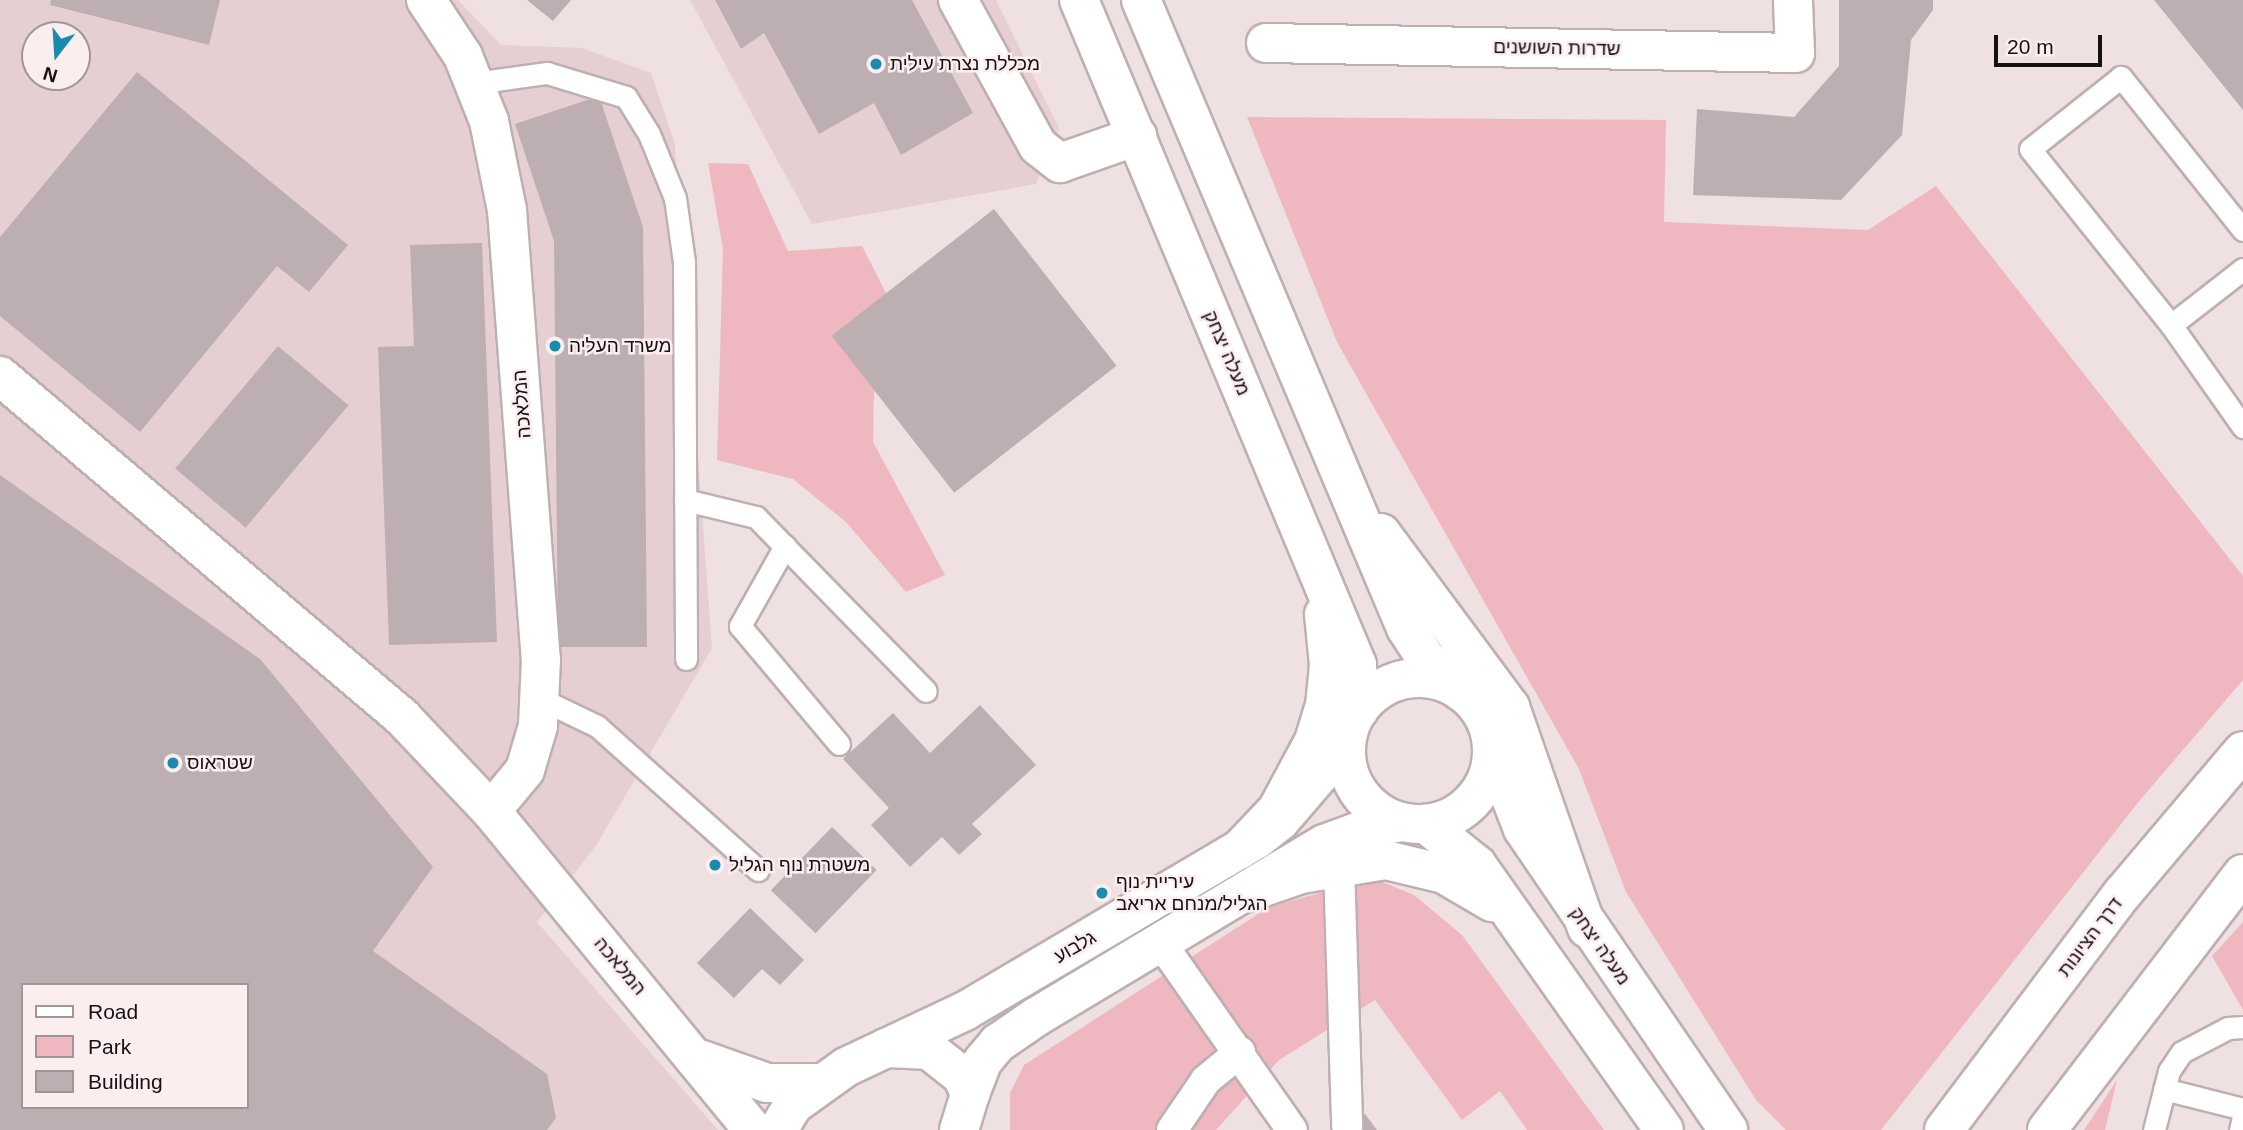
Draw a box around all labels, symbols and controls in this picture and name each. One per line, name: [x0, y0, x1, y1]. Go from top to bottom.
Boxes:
north arrow: [21, 21, 91, 91]
scale bar: [1998, 21, 2106, 65]
street label: שדרות השושנים: [1493, 35, 1621, 61]
text: 20 m: [2007, 35, 2054, 58]
place label: מכללת נצרת עילית: [890, 53, 1040, 75]
marker: מכללת נצרת עילית: [868, 56, 884, 72]
text: N: [41, 63, 60, 87]
street label: מעלה יצחק: [1199, 307, 1255, 399]
place label: משרד העליה: [569, 335, 671, 357]
marker: משרד העליה: [547, 338, 563, 354]
street label: המלאכה: [508, 369, 536, 439]
place label: שטראוס: [187, 752, 253, 774]
marker: שטראוס: [165, 755, 181, 771]
place label: משטרת נוף הגליל: [729, 854, 870, 876]
marker: משטרת נוף הגליל: [707, 857, 723, 873]
place label: עיריית נוף הגליל/מנחם אריאב: [1116, 871, 1267, 915]
marker: עיריית נוף הגליל/מנחם אריאב: [1094, 885, 1110, 901]
street label: דרך הציונות: [2053, 893, 2127, 981]
street label: מעלה יצחק: [1565, 903, 1635, 989]
street label: גלבוע: [1050, 926, 1100, 968]
street label: המלאכה: [589, 932, 651, 1000]
legend: [21, 983, 248, 1109]
text: Road: [88, 1000, 138, 1023]
text: Park: [88, 1035, 131, 1058]
text: Building: [88, 1070, 163, 1093]

